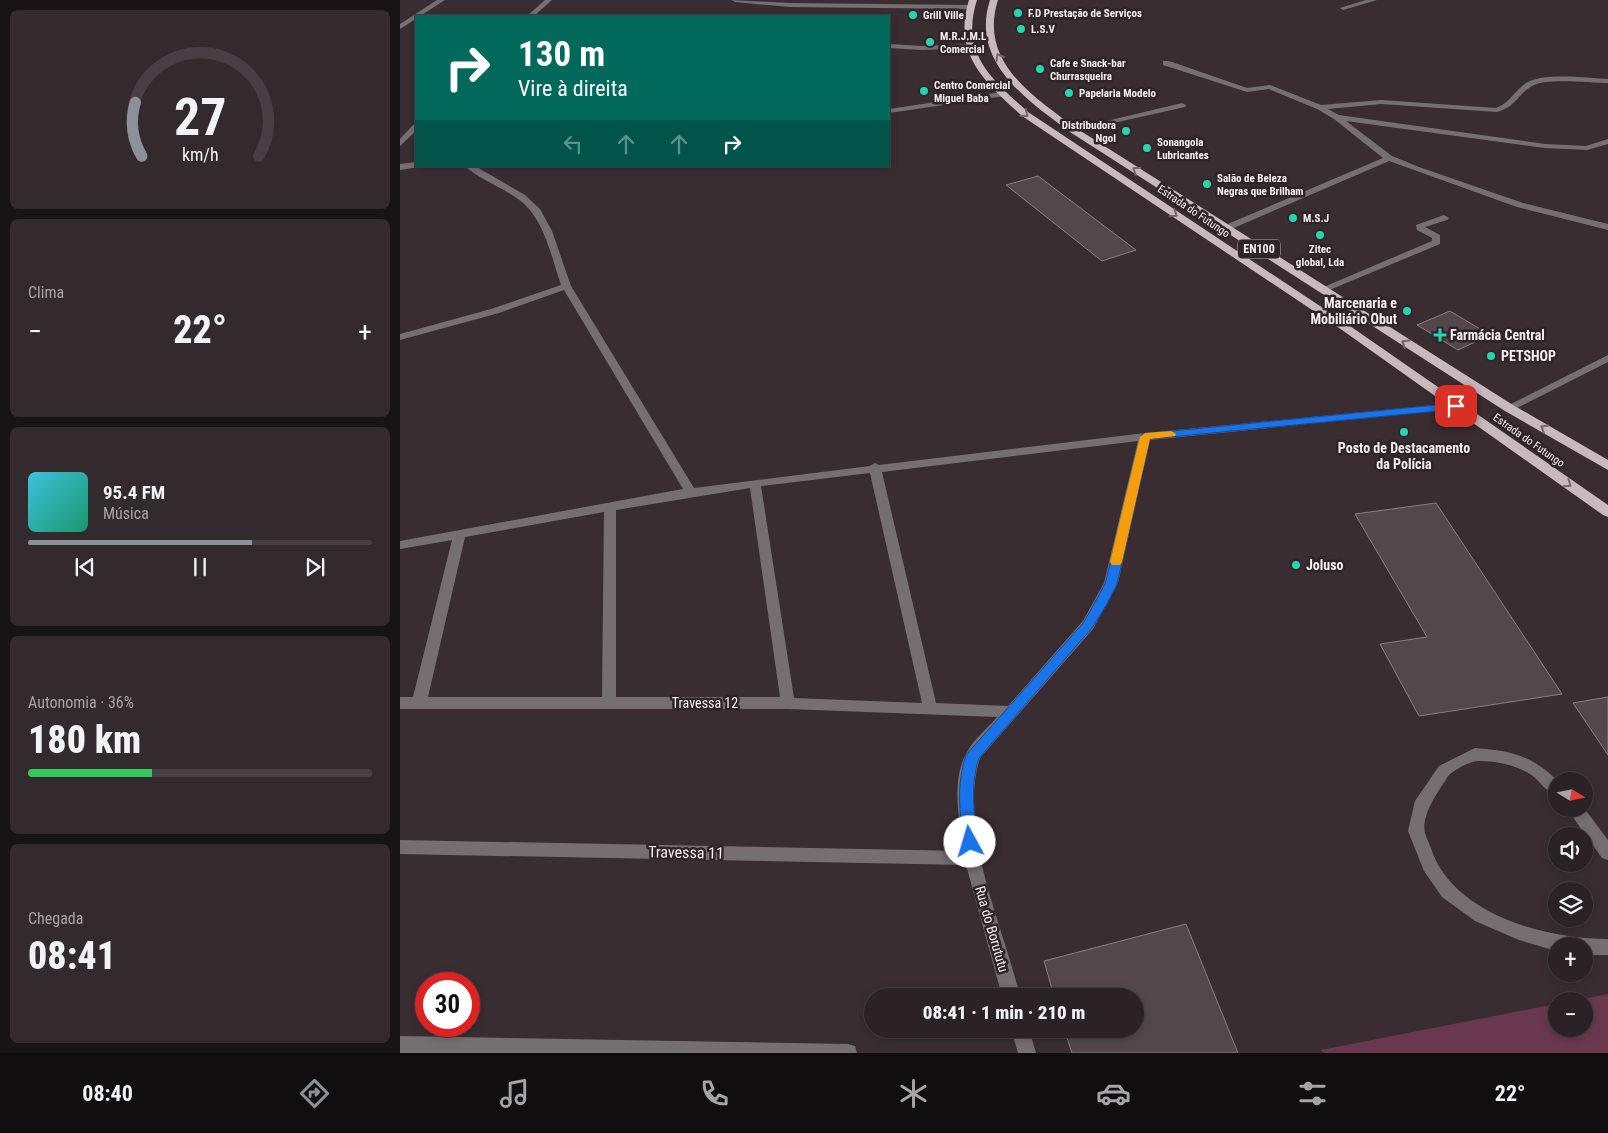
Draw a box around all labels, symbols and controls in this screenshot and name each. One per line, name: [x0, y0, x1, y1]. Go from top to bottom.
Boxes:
marker: F.D Prestação de Serviços: [1012, 7, 1024, 19]
place label: F.D Prestação de Serviços: [1028, 7, 1142, 20]
marker: Grill Ville: [907, 9, 919, 21]
place label: Grill Ville: [923, 9, 964, 22]
marker: L.S.V: [1015, 23, 1027, 35]
place label: L.S.V: [1031, 23, 1056, 36]
place label: M.R.J.M.L Comercial: [940, 30, 986, 56]
text: 130 m: [518, 34, 605, 75]
icon: right: [435, 35, 500, 100]
marker: M.R.J.M.L Comercial: [924, 36, 936, 48]
one-way arrow: [995, 54, 1005, 63]
place label: Cafe e Snack-bar Churrasqueira: [1050, 57, 1126, 83]
marker: Cafe e Snack-bar Churrasqueira: [1034, 63, 1046, 75]
text: Vire à direita: [518, 76, 628, 101]
place label: Centro Comercial Miguel Baba: [934, 79, 1010, 105]
marker: Centro Comercial Miguel Baba: [918, 85, 930, 97]
text: 27: [174, 87, 226, 148]
marker: Papelaria Modelo: [1063, 87, 1075, 99]
place label: Papelaria Modelo: [1079, 87, 1156, 100]
one-way arrow: [1019, 108, 1028, 116]
place label: Distribudora Ngol: [1062, 119, 1116, 145]
marker: Distribudora Ngol: [1120, 125, 1132, 137]
icon: left: [559, 130, 587, 158]
icon: ahead: [612, 130, 640, 158]
icon: ahead: [665, 130, 693, 158]
icon: right: [718, 130, 746, 158]
place label: Sonangola Lubricantes: [1157, 136, 1209, 162]
marker: Sonangola Lubricantes: [1141, 142, 1153, 154]
text: km/h: [182, 144, 218, 165]
one-way arrow: [1132, 167, 1141, 177]
place label: Salão de Beleza Negras que Brilham: [1217, 172, 1304, 198]
marker: Salão de Beleza Negras que Brilham: [1201, 178, 1213, 190]
street label: Estrada do Futungo: [1155, 182, 1233, 241]
one-way arrow: [1169, 208, 1178, 218]
marker: M.S.J: [1287, 212, 1299, 224]
place label: M.S.J: [1303, 212, 1329, 225]
marker: Zitec global, Lda: [1314, 229, 1326, 241]
road number: EN100: [1238, 240, 1280, 258]
place label: Zitec global, Lda: [1296, 243, 1344, 269]
text: Clima: [28, 283, 64, 302]
place label: Marcenaria e Mobiliário Obut: [1310, 295, 1397, 327]
marker: Marcenaria e Mobiliário Obut: [1401, 305, 1413, 317]
text: 22°: [173, 308, 227, 352]
text: −: [28, 315, 42, 348]
text: +: [358, 315, 372, 348]
place label: Farmácia Central: [1450, 327, 1545, 343]
marker: Farmácia Central: [1434, 329, 1446, 341]
one-way arrow: [1402, 339, 1411, 349]
place label: PETSHOP: [1501, 348, 1556, 364]
marker: PETSHOP: [1485, 350, 1497, 362]
pin: [1435, 385, 1477, 427]
icon: arrive: [1442, 392, 1470, 420]
street label: Estrada do Futungo: [1490, 411, 1567, 470]
one-way arrow: [1540, 425, 1549, 435]
marker: Posto de Destacamento da Polícia: [1398, 426, 1410, 438]
place label: Posto de Destacamento da Polícia: [1338, 440, 1470, 472]
one-way arrow: [1562, 478, 1571, 487]
text: 95.4 FM: [103, 481, 165, 504]
text: Música: [103, 504, 149, 523]
icon: previous: [71, 553, 99, 581]
icon: pause: [186, 553, 214, 581]
icon: next: [301, 553, 329, 581]
place label: Joluso: [1306, 557, 1344, 573]
marker: Joluso: [1290, 559, 1302, 571]
text: Autonomia · 36%: [28, 693, 134, 712]
street label: Travessa 12: [672, 695, 738, 711]
text: 180 km: [28, 718, 141, 762]
north arrow: [1548, 772, 1592, 818]
map controls: [1548, 772, 1593, 1037]
position arrow: [943, 815, 995, 867]
button: sound: [1548, 827, 1593, 872]
street label: Travessa 11: [648, 842, 724, 863]
button: layers: [1548, 882, 1593, 927]
street label: Rua do Borututu: [972, 884, 1012, 974]
text: Chegada: [28, 909, 83, 928]
text: 08:41: [28, 934, 116, 978]
button: +: [1548, 937, 1593, 982]
speed limit sign: 30: [415, 972, 480, 1037]
button: −: [1548, 992, 1593, 1037]
text: 08:41 · 1 min · 210 m: [923, 1001, 1085, 1024]
icon: directions: [297, 1076, 332, 1111]
icon: music: [497, 1076, 532, 1111]
icon: phone: [697, 1076, 732, 1111]
icon: climate: [896, 1076, 931, 1111]
icon: car: [1096, 1076, 1131, 1111]
icon: filters: [1295, 1076, 1330, 1111]
text: 08:40: [82, 1081, 133, 1106]
text: 22°: [1495, 1081, 1526, 1106]

